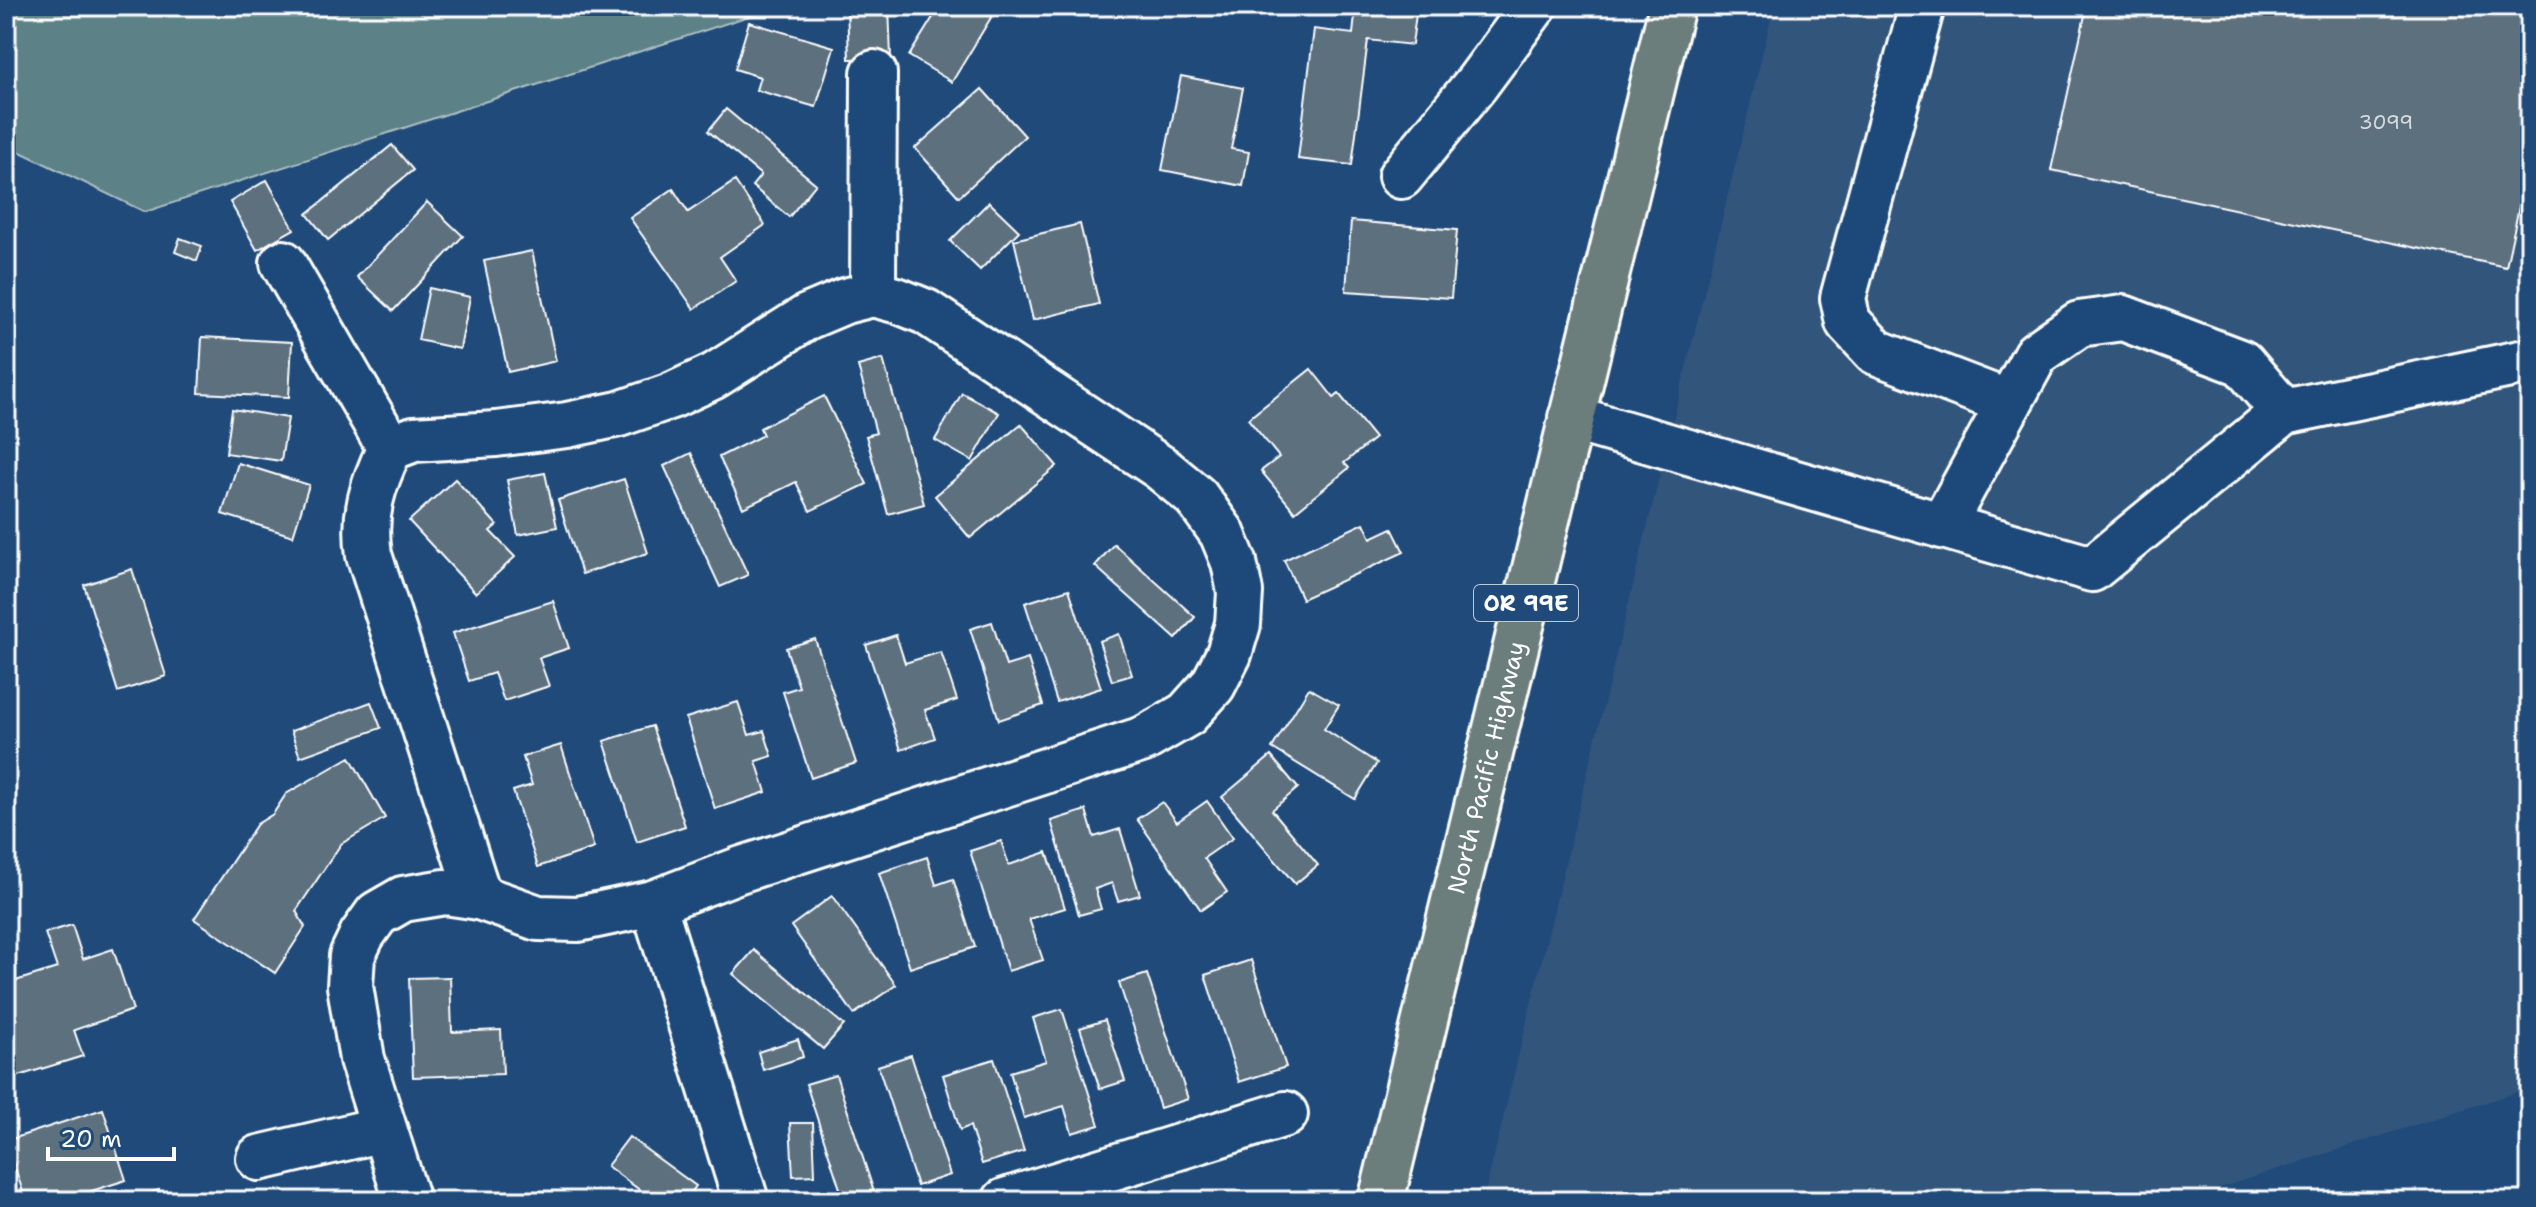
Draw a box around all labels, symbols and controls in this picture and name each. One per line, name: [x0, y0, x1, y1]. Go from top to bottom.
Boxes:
house number: 3099: [2359, 109, 2413, 135]
road number: OR 99E: [1474, 585, 1578, 621]
street label: North Pacific Highway: [1440, 638, 1533, 897]
scale bar: [48, 1111, 174, 1161]
text: 20 m: [60, 1123, 122, 1155]

